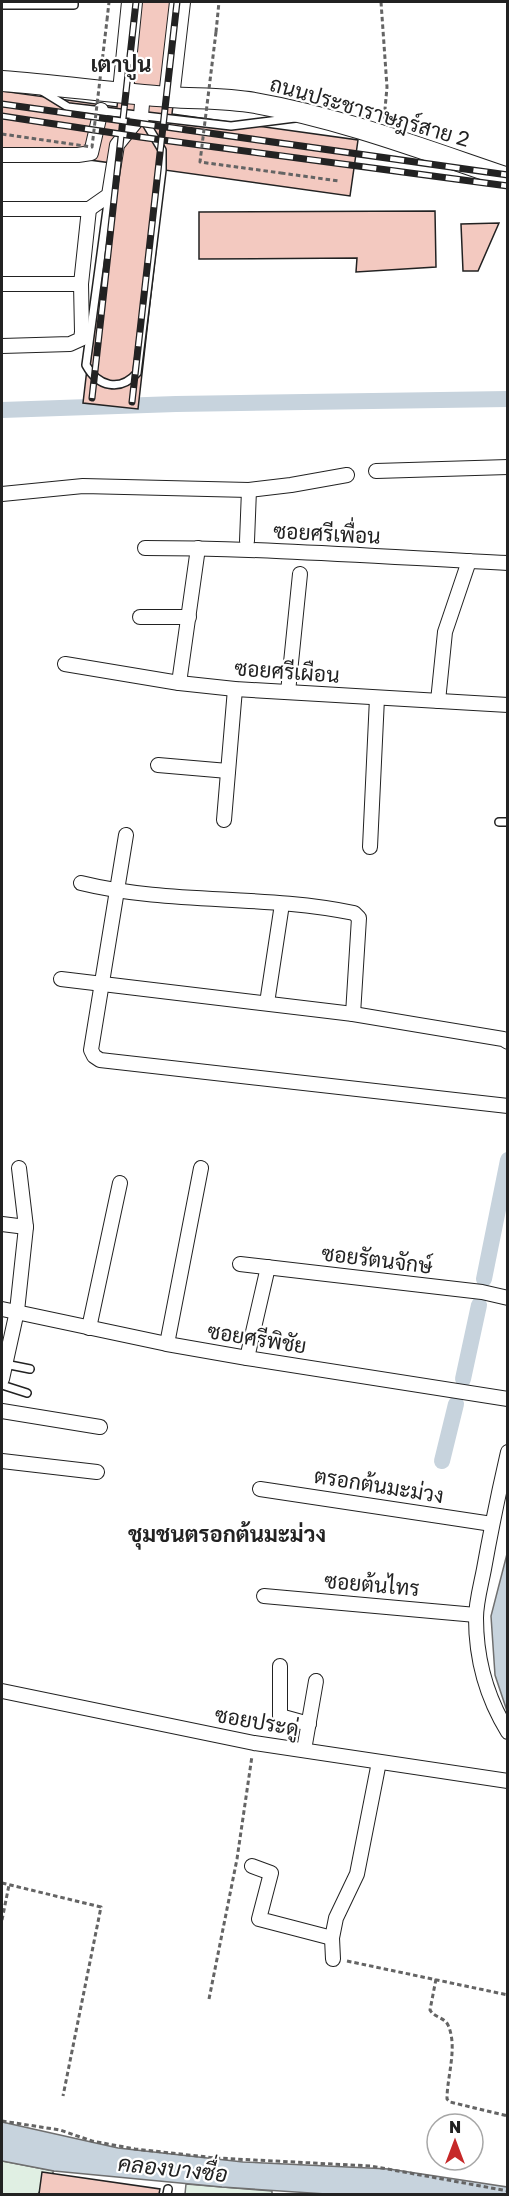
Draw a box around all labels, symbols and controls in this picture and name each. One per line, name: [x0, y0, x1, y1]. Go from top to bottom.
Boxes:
district label: เตาปูน: [90, 50, 152, 80]
street label: ถนนประชาราษฎร์สาย 2: [267, 70, 473, 154]
street label: ซอยศรีเพื่อน: [273, 511, 382, 549]
street label: ซอยศรีเผือน: [234, 654, 340, 688]
street label: ซอยรัตนจักษ์: [320, 1239, 435, 1279]
street label: ซอยศรีพิชัย: [206, 1317, 308, 1359]
street label: ตรอกต้นมะม่วง: [312, 1462, 446, 1508]
district label: ชุมชนตรอกต้นมะม่วง: [128, 1520, 326, 1550]
street label: ซอยต้นไทร: [323, 1567, 421, 1601]
street label: ซอยประดู่: [212, 1701, 301, 1744]
north arrow: [425, 2112, 485, 2172]
text: N: [449, 2117, 461, 2137]
water label: คลองบางซื่อ: [117, 2144, 230, 2187]

